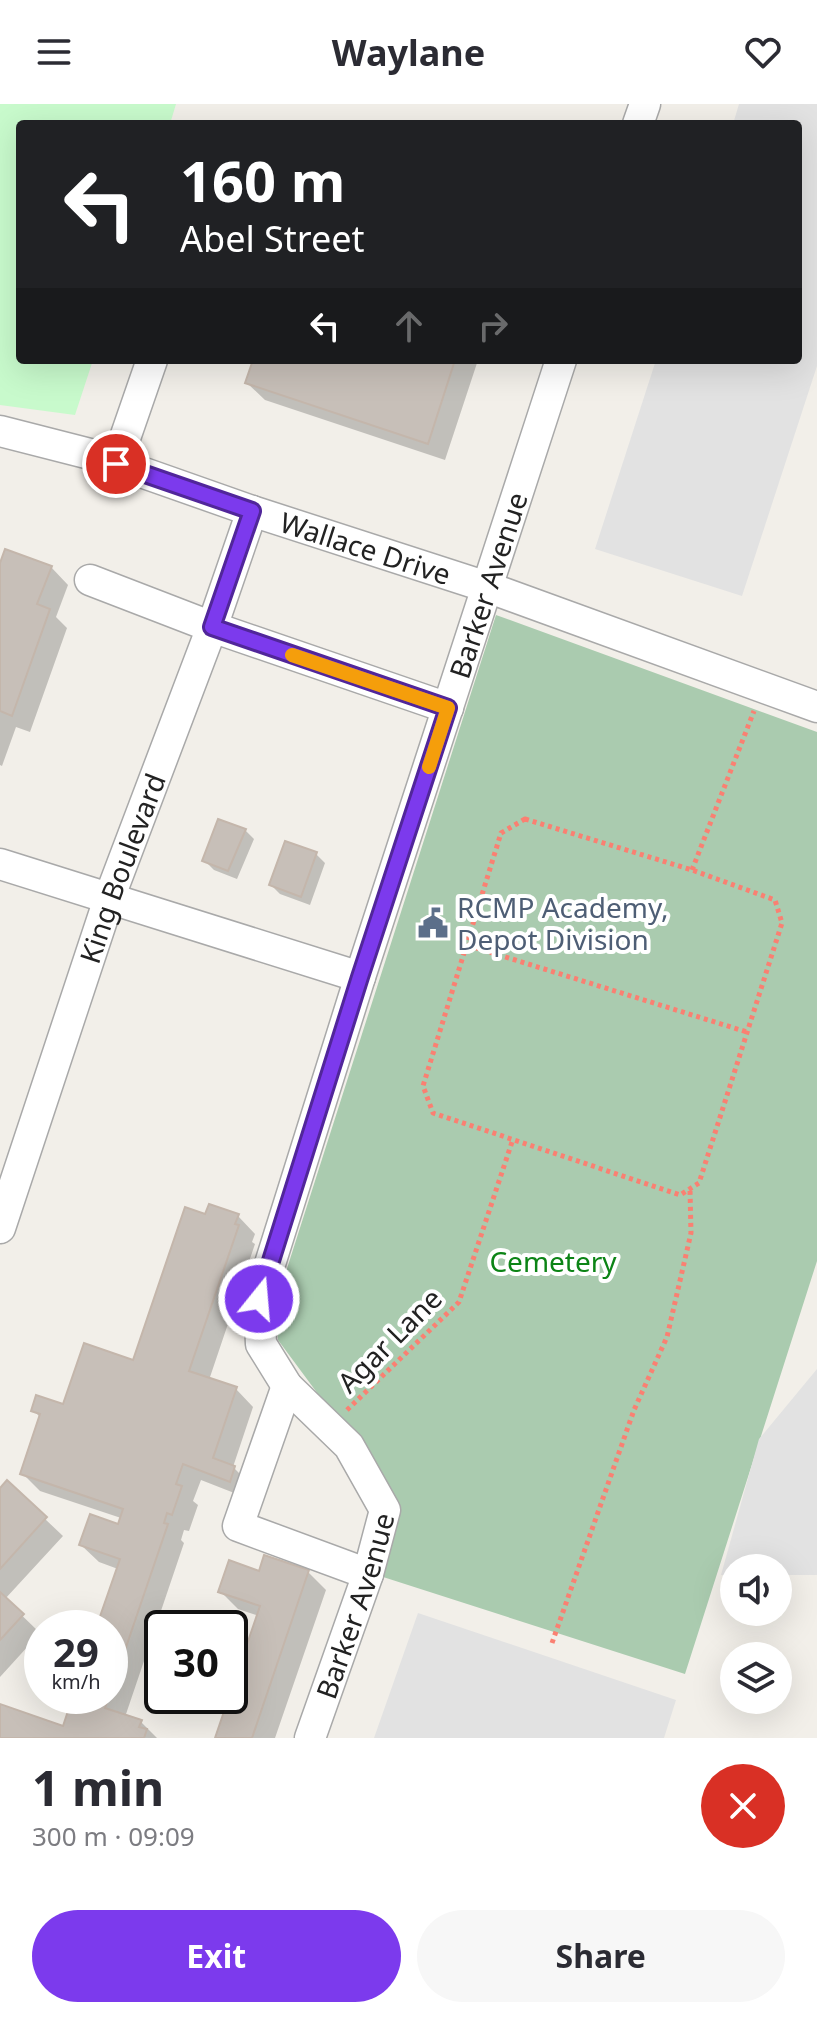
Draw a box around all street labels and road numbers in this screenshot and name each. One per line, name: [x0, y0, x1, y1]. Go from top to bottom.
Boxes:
street label: Barker Avenue: [440, 487, 536, 683]
street label: Wallace Drive: [275, 502, 456, 593]
street label: King Boulevard: [70, 768, 174, 968]
street label: Agar Lane: [328, 1279, 450, 1401]
street label: Barker Avenue: [307, 1508, 402, 1704]

